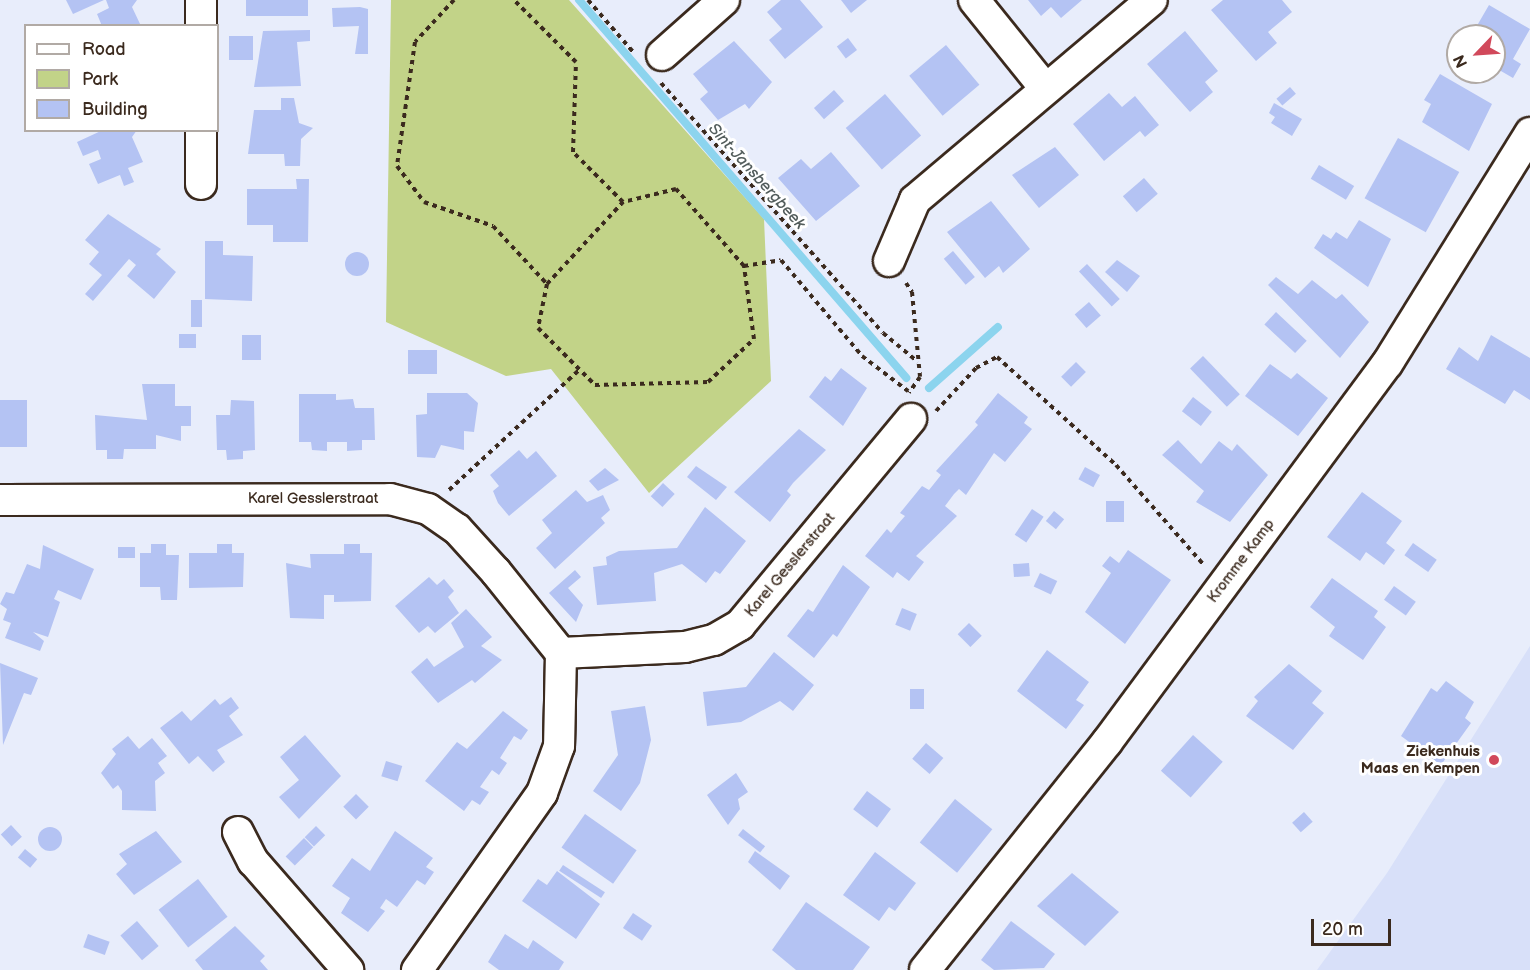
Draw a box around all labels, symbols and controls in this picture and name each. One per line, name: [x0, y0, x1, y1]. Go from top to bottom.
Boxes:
legend: [24, 24, 219, 132]
north arrow: [1446, 24, 1506, 84]
text: Road: [82, 39, 126, 60]
text: N: [1450, 52, 1472, 70]
text: Park: [82, 69, 118, 90]
text: Building: [82, 99, 148, 120]
water label: Sint-Jansbergbeek: [703, 120, 809, 234]
street label: Karel Gesslerstraat: [248, 490, 378, 508]
street label: Karel Gesslerstraat: [741, 509, 839, 621]
street label: Kromme Kamp: [1204, 516, 1278, 606]
place label: Ziekenhuis Maas en Kempen: [1361, 742, 1480, 777]
marker: Ziekenhuis Maas en Kempen: [1485, 751, 1503, 769]
scale bar: [1314, 907, 1394, 945]
text: 20 m: [1322, 919, 1363, 940]

